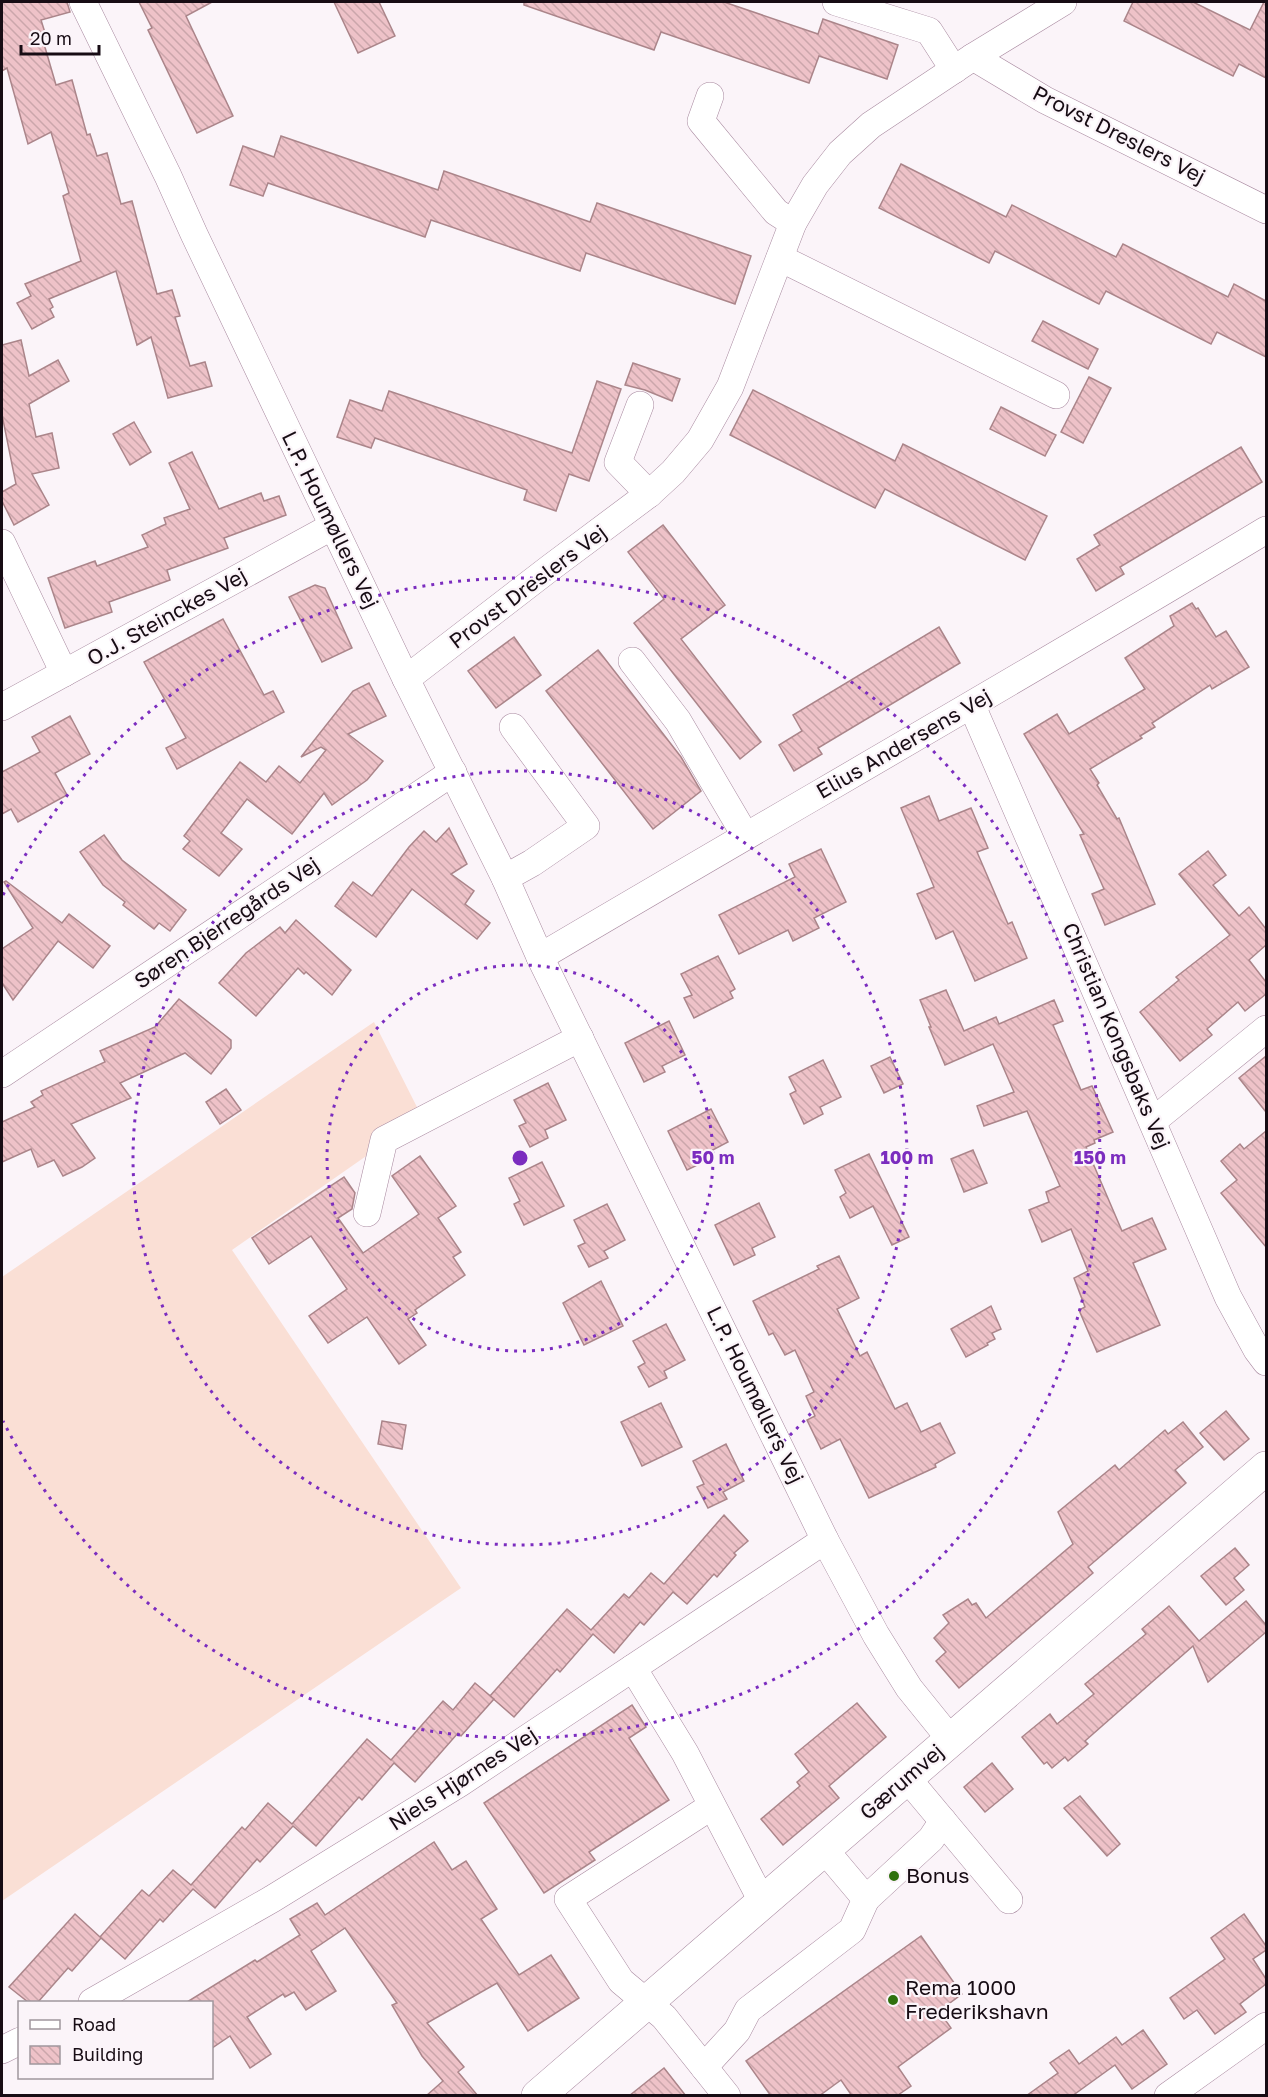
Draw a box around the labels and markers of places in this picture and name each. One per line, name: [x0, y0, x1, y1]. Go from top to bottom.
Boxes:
centre of rings: [510, 1148, 530, 1168]
place label: Bonus: [906, 1862, 969, 1888]
marker: Bonus: [887, 1869, 901, 1883]
place label: Rema 1000 Frederikshavn: [905, 1974, 1049, 2024]
marker: Rema 1000 Frederikshavn: [886, 1993, 900, 2007]

